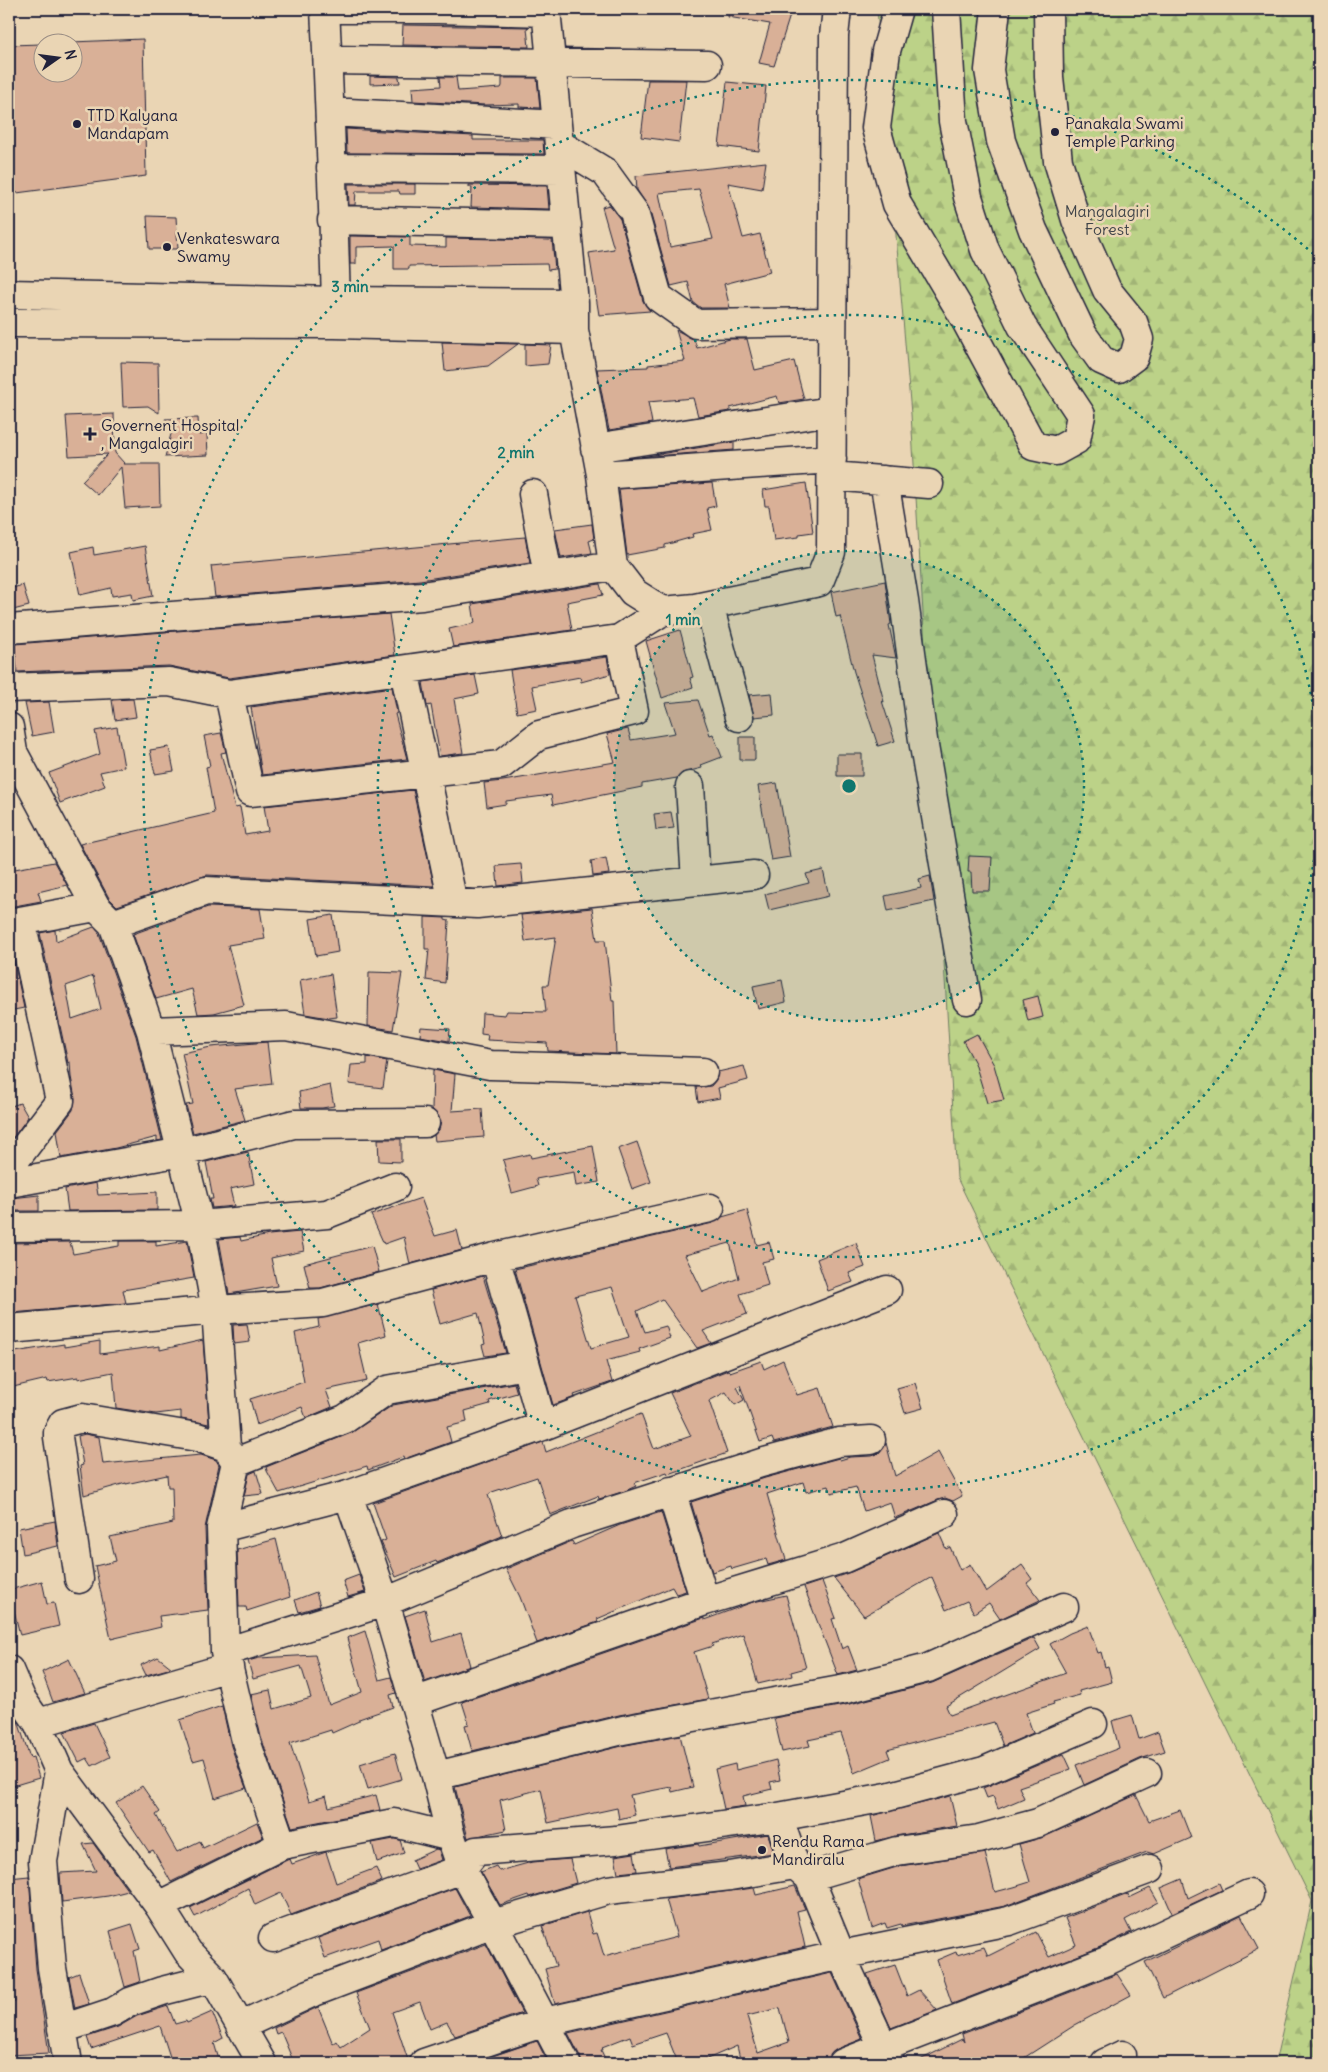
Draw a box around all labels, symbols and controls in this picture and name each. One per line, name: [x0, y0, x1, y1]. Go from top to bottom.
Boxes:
north arrow: [32, 32, 82, 82]
text: N: [61, 48, 81, 62]
place label: TTD Kalyana Mandapam: [87, 105, 178, 143]
place label: Panakala Swami Temple Parking: [1065, 113, 1184, 151]
marker: TTD Kalyana Mandapam: [71, 118, 83, 130]
marker: Panakala Swami Temple Parking: [1049, 126, 1061, 138]
park label: Mangalagiri Forest: [1065, 201, 1149, 239]
place label: Venkateswara Swamy: [177, 228, 280, 266]
marker: Venkateswara Swamy: [161, 241, 173, 253]
text: 3 min: [331, 277, 369, 296]
place label: Governent Hospital , Mangalagiri: [101, 415, 239, 453]
marker: Governent Hospital , Mangalagiri: [83, 427, 97, 441]
text: 2 min: [498, 443, 535, 462]
text: 1 min: [666, 610, 701, 629]
centre of rings: [840, 777, 858, 795]
place label: Rendu Rama Mandiralu: [772, 1831, 865, 1869]
marker: Rendu Rama Mandiralu: [756, 1844, 768, 1856]

